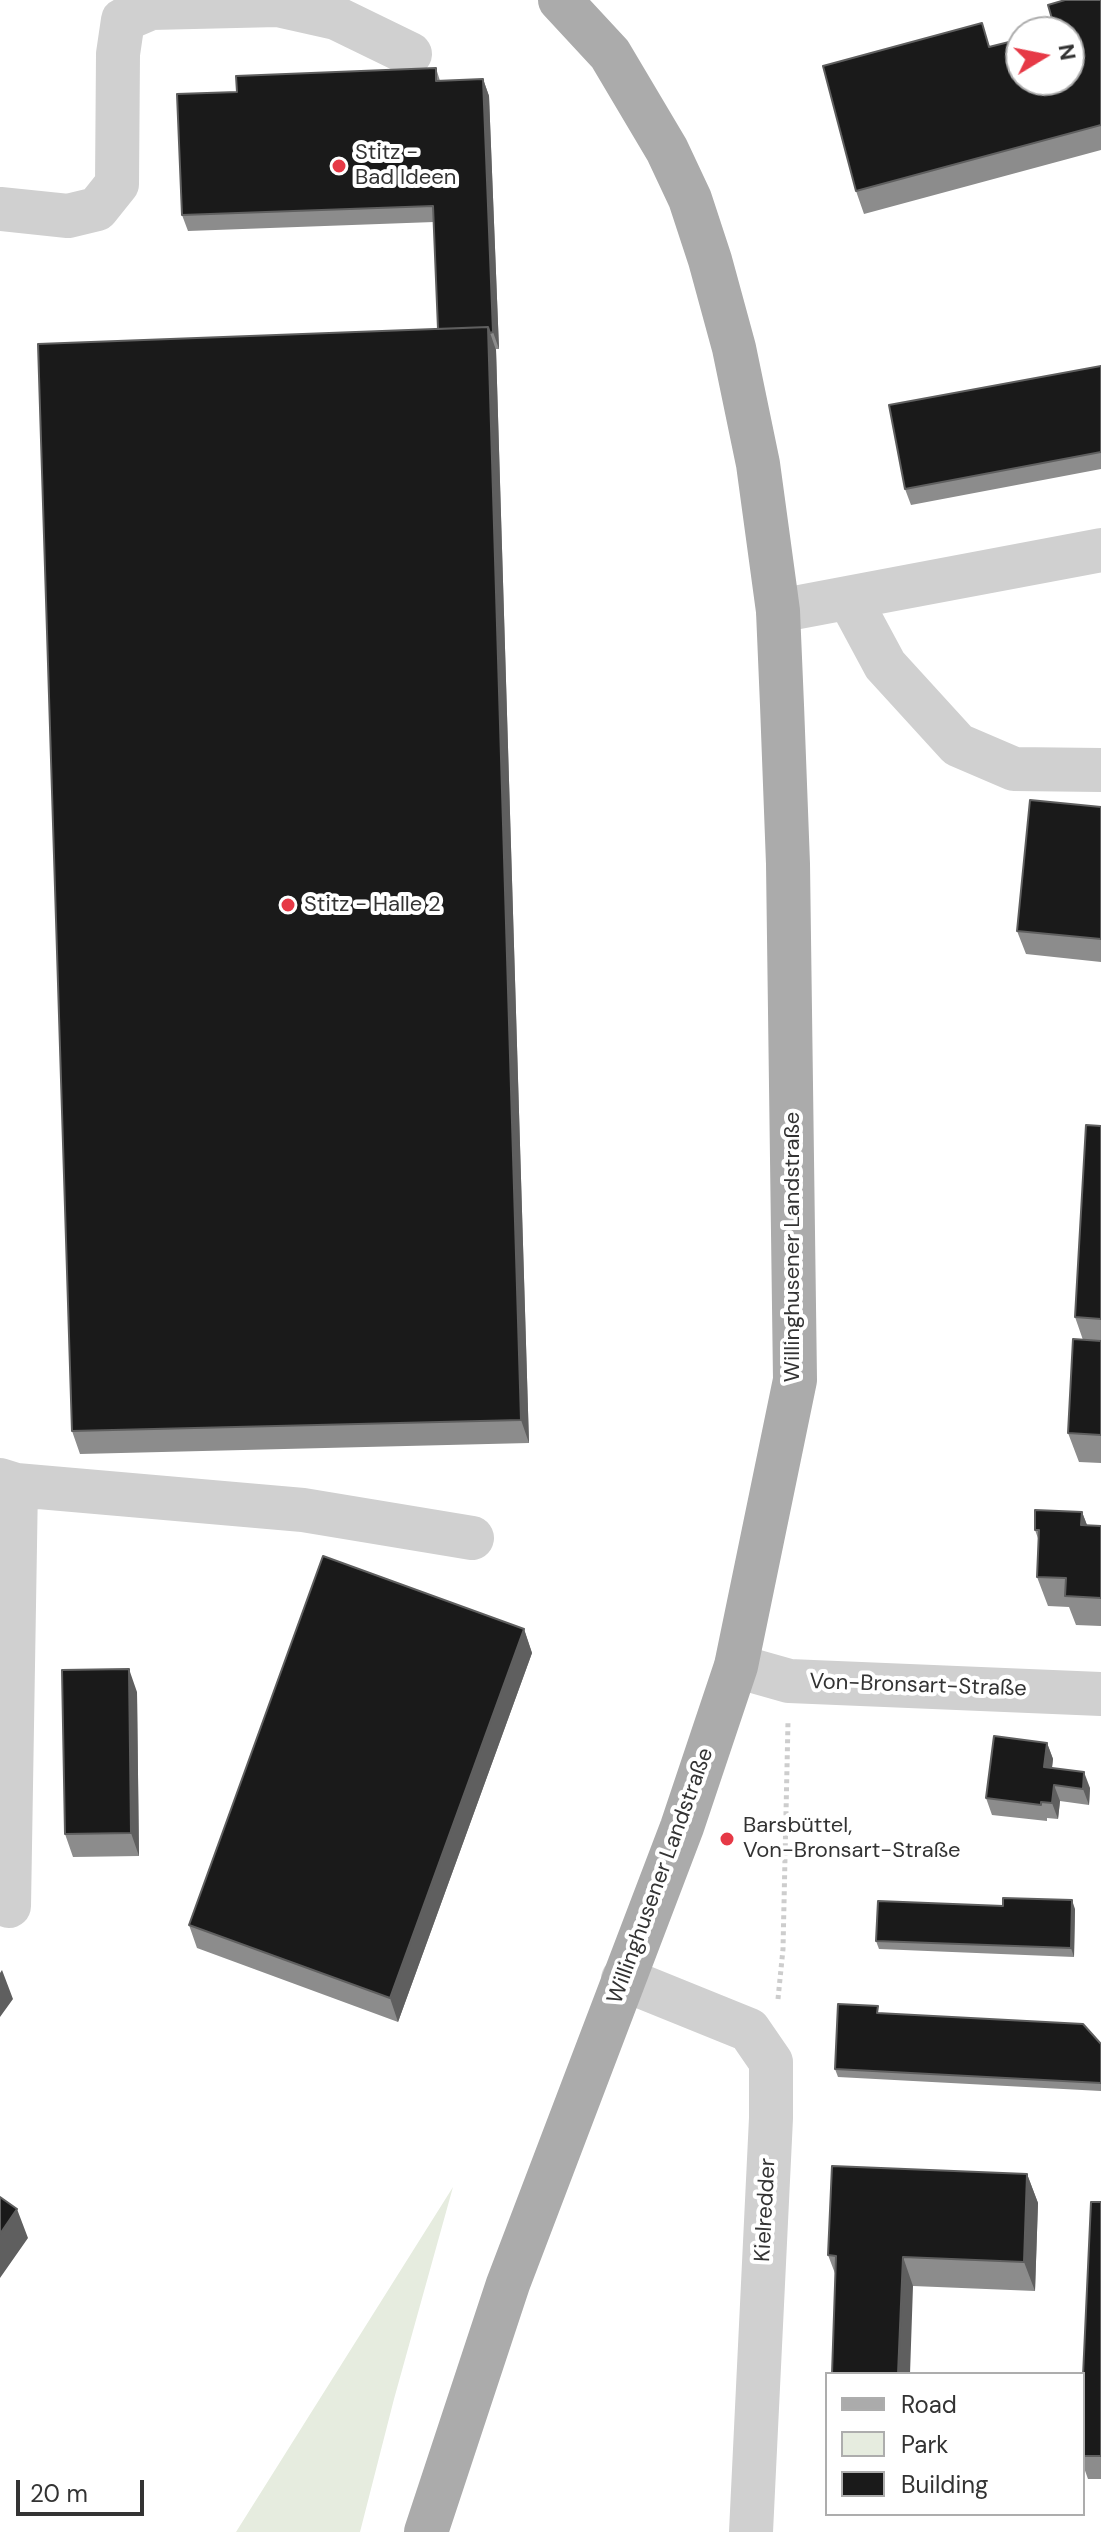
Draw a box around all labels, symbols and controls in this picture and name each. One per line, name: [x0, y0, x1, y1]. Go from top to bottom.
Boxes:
north arrow: [1005, 16, 1085, 96]
text: N: [1051, 42, 1083, 63]
place label: Stitz - Bad Ideen: [355, 140, 456, 192]
marker: Stitz - Bad Ideen: [330, 157, 348, 175]
place label: Stitz - Halle 2: [304, 892, 441, 918]
marker: Stitz - Halle 2: [279, 896, 297, 914]
street label: Willinghusener Landstraße: [780, 1112, 806, 1382]
street label: Von-Bronsart-Straße: [809, 1669, 1027, 1703]
street label: Willinghusener Landstraße: [602, 1744, 720, 2008]
place label: Barsbüttel, Von-Bronsart-Straße: [743, 1813, 960, 1864]
marker: Barsbüttel, Von-Bronsart-Straße: [718, 1830, 736, 1848]
street label: Kielredder: [750, 2157, 782, 2263]
legend: [825, 2372, 1085, 2516]
text: Road: [901, 2389, 957, 2420]
text: Park: [901, 2429, 948, 2460]
scale bar: [20, 2464, 148, 2514]
text: Building: [901, 2469, 988, 2500]
text: 20 m: [30, 2478, 88, 2509]

